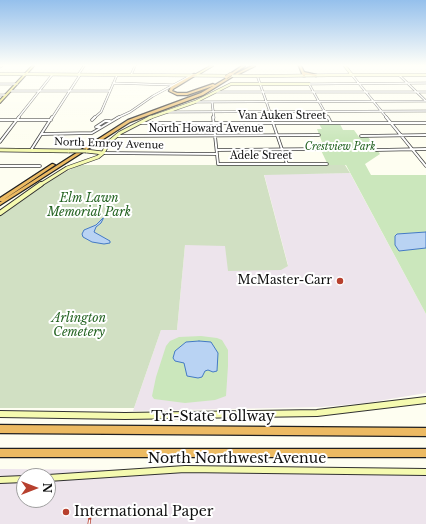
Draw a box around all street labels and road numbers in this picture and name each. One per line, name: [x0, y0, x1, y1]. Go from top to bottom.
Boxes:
street label: Van Auken Street: [238, 110, 326, 122]
street label: North Howard Avenue: [148, 123, 264, 135]
street label: North Emroy Avenue: [54, 136, 164, 152]
street label: Adele Street: [230, 150, 292, 162]
street label: Tri-State Tollway: [151, 409, 275, 425]
street label: North Northwest Avenue: [148, 451, 326, 467]

